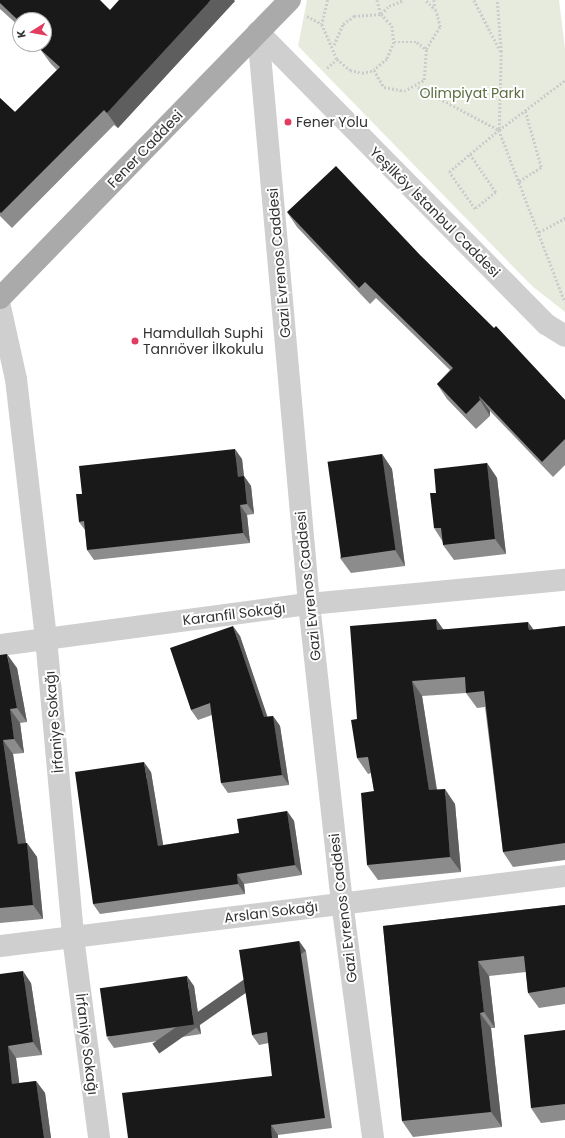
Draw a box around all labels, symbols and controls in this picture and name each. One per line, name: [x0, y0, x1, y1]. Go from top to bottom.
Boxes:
north arrow: [12, 12, 52, 52]
text: K: [13, 29, 30, 39]
park label: Olimpiyat Parkı: [420, 85, 524, 101]
street label: Fener Caddesi: [104, 107, 186, 191]
place label: Fener Yolu: [296, 114, 368, 130]
marker: Fener Yolu: [283, 117, 293, 127]
street label: Yeşilköy İstanbul Caddesi: [366, 143, 504, 281]
street label: Gazi Evrenos Caddesi: [264, 187, 294, 339]
place label: Hamdullah Suphi Tanrıöver İlkokulu: [143, 325, 264, 358]
marker: Hamdullah Suphi Tanrıöver İlkokulu: [130, 336, 140, 346]
street label: Gazi Evrenos Caddesi: [292, 510, 324, 662]
street label: Karanfil Sokağı: [182, 599, 286, 629]
street label: İrfaniye Sokağı: [41, 670, 67, 774]
street label: Gazi Evrenos Caddesi: [325, 832, 361, 984]
street label: Arslan Sokağı: [223, 898, 319, 926]
street label: İrfaniye Sokağı: [72, 992, 102, 1096]

